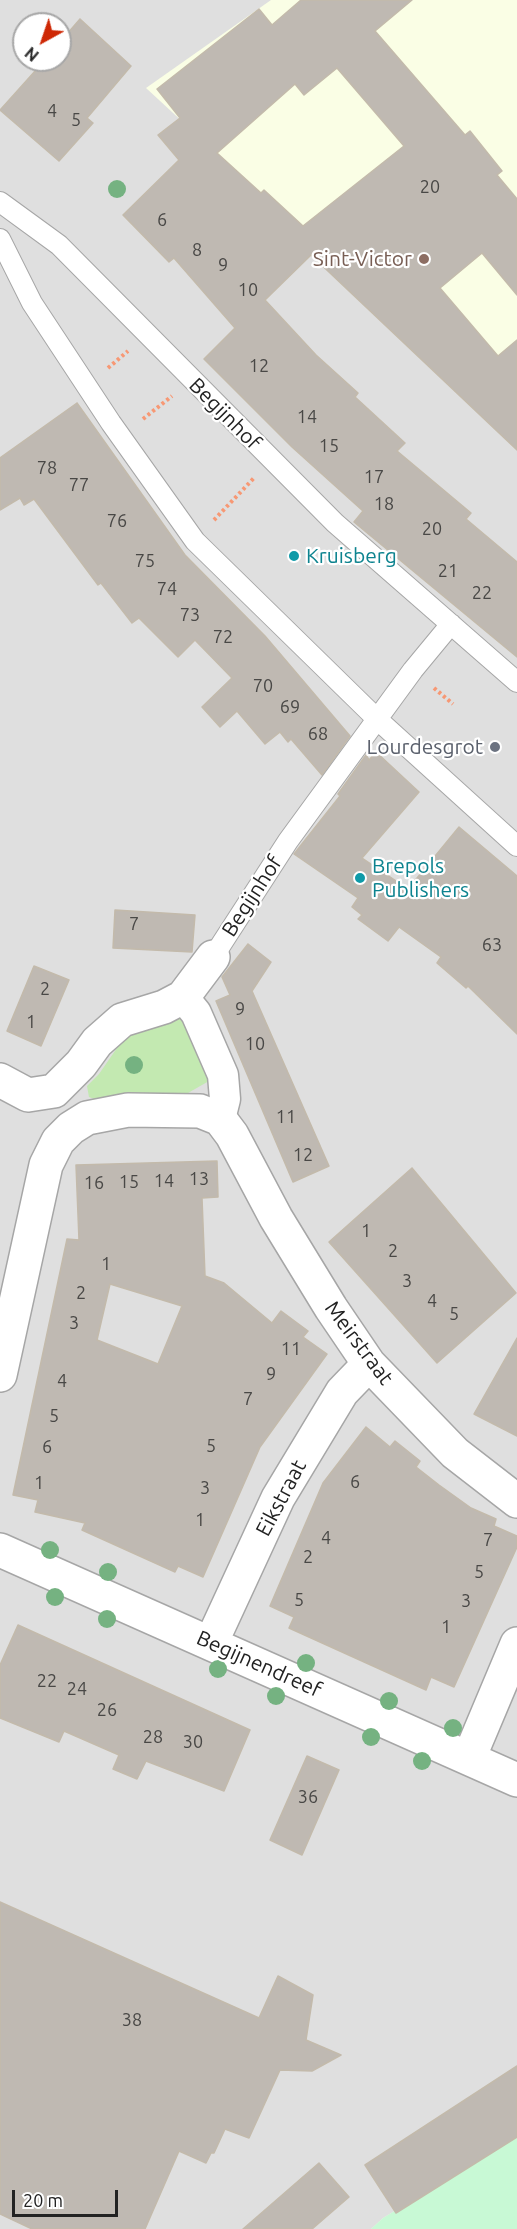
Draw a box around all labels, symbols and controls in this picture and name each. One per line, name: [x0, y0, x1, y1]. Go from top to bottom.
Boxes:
north arrow: [12, 12, 72, 72]
text: N: [21, 44, 42, 65]
house number: 4: [47, 100, 57, 122]
house number: 5: [71, 109, 81, 131]
house number: 20: [420, 176, 440, 198]
house number: 6: [157, 209, 167, 231]
house number: 8: [192, 239, 202, 261]
place label: Sint-Victor: [313, 246, 412, 272]
marker: Sint-Victor: [417, 252, 431, 266]
house number: 9: [218, 254, 228, 276]
house number: 10: [238, 279, 258, 301]
house number: 12: [249, 355, 269, 377]
street label: Begijnhof: [184, 373, 266, 455]
house number: 14: [297, 406, 317, 428]
house number: 15: [319, 435, 339, 457]
house number: 78: [37, 457, 57, 479]
house number: 17: [364, 466, 384, 488]
house number: 77: [69, 474, 89, 496]
house number: 18: [374, 493, 394, 515]
house number: 76: [107, 510, 127, 532]
house number: 20: [422, 518, 442, 540]
place label: Kruisberg: [306, 543, 397, 569]
marker: Kruisberg: [287, 549, 301, 563]
house number: 75: [135, 550, 155, 572]
house number: 21: [438, 560, 458, 582]
house number: 74: [157, 578, 177, 600]
house number: 22: [472, 582, 492, 604]
house number: 73: [180, 604, 200, 626]
house number: 72: [213, 626, 233, 648]
house number: 70: [253, 675, 273, 697]
house number: 69: [280, 696, 300, 718]
house number: 68: [308, 723, 328, 745]
place label: Lourdesgrot: [367, 734, 483, 760]
marker: Lourdesgrot: [488, 740, 502, 754]
street label: Begijnhof: [217, 851, 287, 941]
place label: Brepols Publishers: [372, 853, 469, 903]
marker: Brepols Publishers: [353, 871, 367, 885]
house number: 7: [129, 913, 139, 935]
house number: 63: [482, 934, 502, 956]
house number: 2: [40, 978, 50, 1000]
house number: 9: [235, 998, 245, 1020]
house number: 1: [26, 1011, 36, 1033]
house number: 10: [245, 1033, 265, 1055]
house number: 11: [276, 1106, 296, 1128]
house number: 12: [293, 1144, 313, 1166]
house number: 13: [189, 1168, 209, 1190]
house number: 14: [154, 1170, 174, 1192]
house number: 15: [119, 1171, 139, 1193]
house number: 16: [84, 1172, 104, 1194]
house number: 1: [361, 1220, 371, 1242]
house number: 2: [388, 1240, 398, 1262]
house number: 1: [101, 1253, 111, 1275]
house number: 3: [402, 1270, 412, 1292]
house number: 2: [76, 1282, 86, 1304]
house number: 4: [427, 1290, 437, 1312]
street label: Meirstraat: [319, 1296, 399, 1390]
house number: 5: [449, 1303, 459, 1325]
house number: 3: [69, 1312, 79, 1334]
house number: 11: [281, 1338, 301, 1360]
house number: 9: [266, 1363, 276, 1385]
house number: 4: [57, 1370, 67, 1392]
house number: 7: [243, 1388, 253, 1410]
house number: 5: [49, 1405, 59, 1427]
house number: 5: [206, 1435, 216, 1457]
house number: 6: [42, 1436, 52, 1458]
street label: Eikstraat: [250, 1456, 312, 1540]
house number: 6: [350, 1471, 360, 1493]
house number: 1: [34, 1472, 44, 1494]
house number: 3: [200, 1477, 210, 1499]
house number: 1: [195, 1509, 205, 1531]
house number: 4: [321, 1527, 331, 1549]
house number: 7: [483, 1529, 493, 1551]
house number: 2: [303, 1546, 313, 1568]
house number: 5: [474, 1561, 484, 1583]
house number: 5: [294, 1589, 304, 1611]
house number: 3: [461, 1590, 471, 1612]
house number: 1: [441, 1616, 451, 1638]
street label: Begijnendreef: [193, 1625, 325, 1703]
house number: 22: [37, 1670, 57, 1692]
house number: 24: [67, 1678, 87, 1700]
house number: 26: [97, 1699, 117, 1721]
house number: 28: [143, 1726, 163, 1748]
house number: 30: [183, 1731, 203, 1753]
house number: 36: [298, 1786, 318, 1808]
house number: 38: [122, 2009, 142, 2031]
scale bar: [15, 2178, 122, 2216]
text: 20 m: [23, 2190, 63, 2210]

